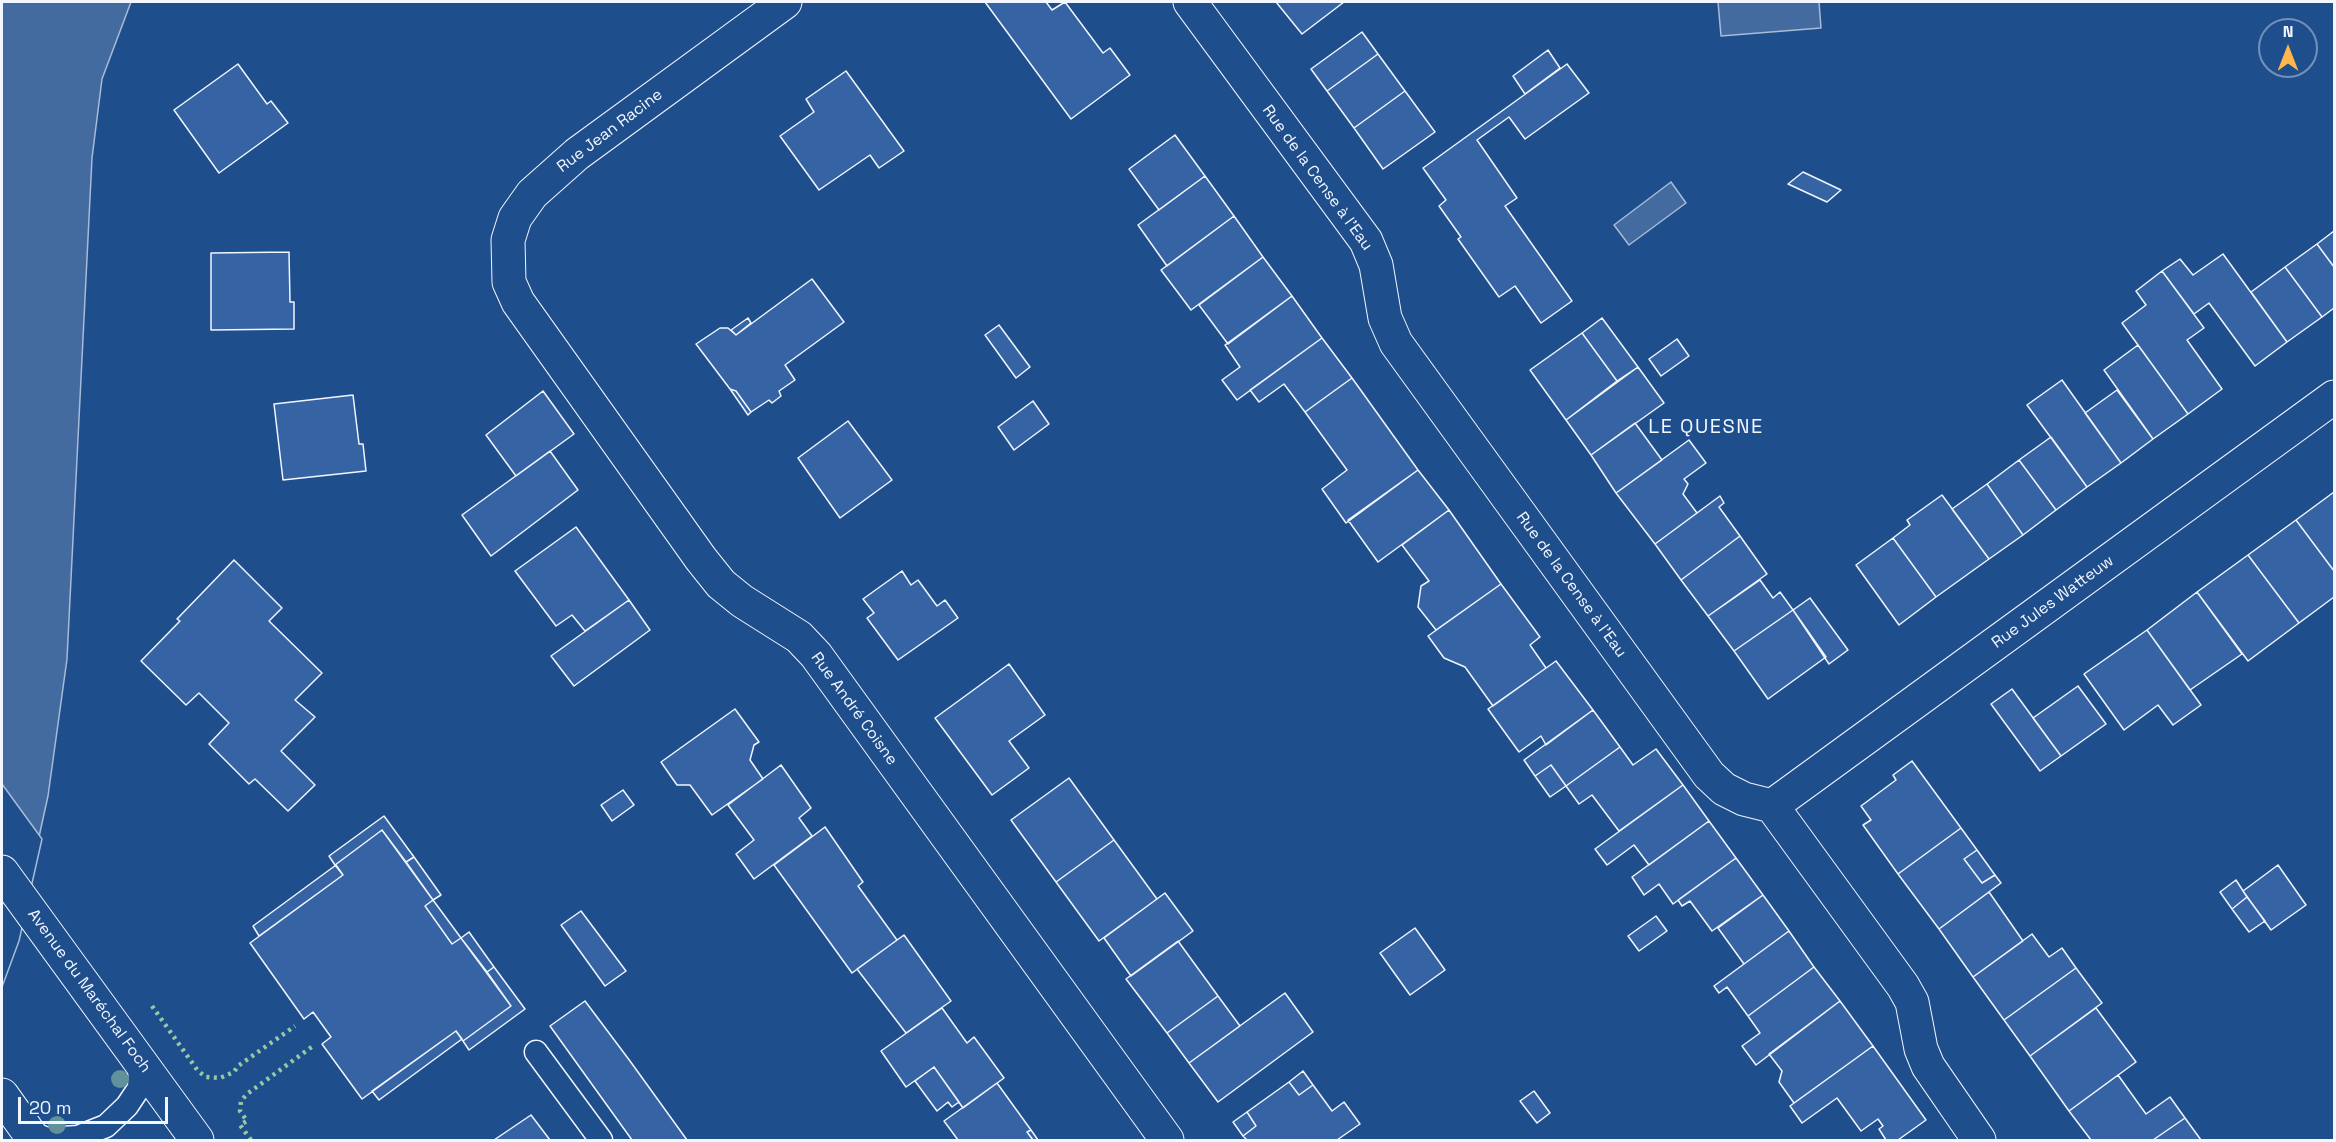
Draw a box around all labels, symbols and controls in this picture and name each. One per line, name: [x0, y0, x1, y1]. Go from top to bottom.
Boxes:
north arrow: [2258, 18, 2318, 78]
text: N: [2283, 21, 2293, 42]
street label: Rue Jean Racine: [554, 85, 666, 177]
street label: Rue de la Cense à l'Eau: [1258, 101, 1376, 255]
district label: LE QUESNE: [1648, 416, 1764, 440]
street label: Rue de la Cense à l'Eau: [1512, 508, 1630, 662]
street label: Rue Jules Watteuw: [1988, 551, 2118, 653]
street label: Rue André Coisne: [807, 649, 901, 769]
street label: Avenue du Maréchal Foch: [23, 905, 155, 1077]
scale bar: [21, 1085, 171, 1123]
text: 20 m: [29, 1096, 72, 1119]

